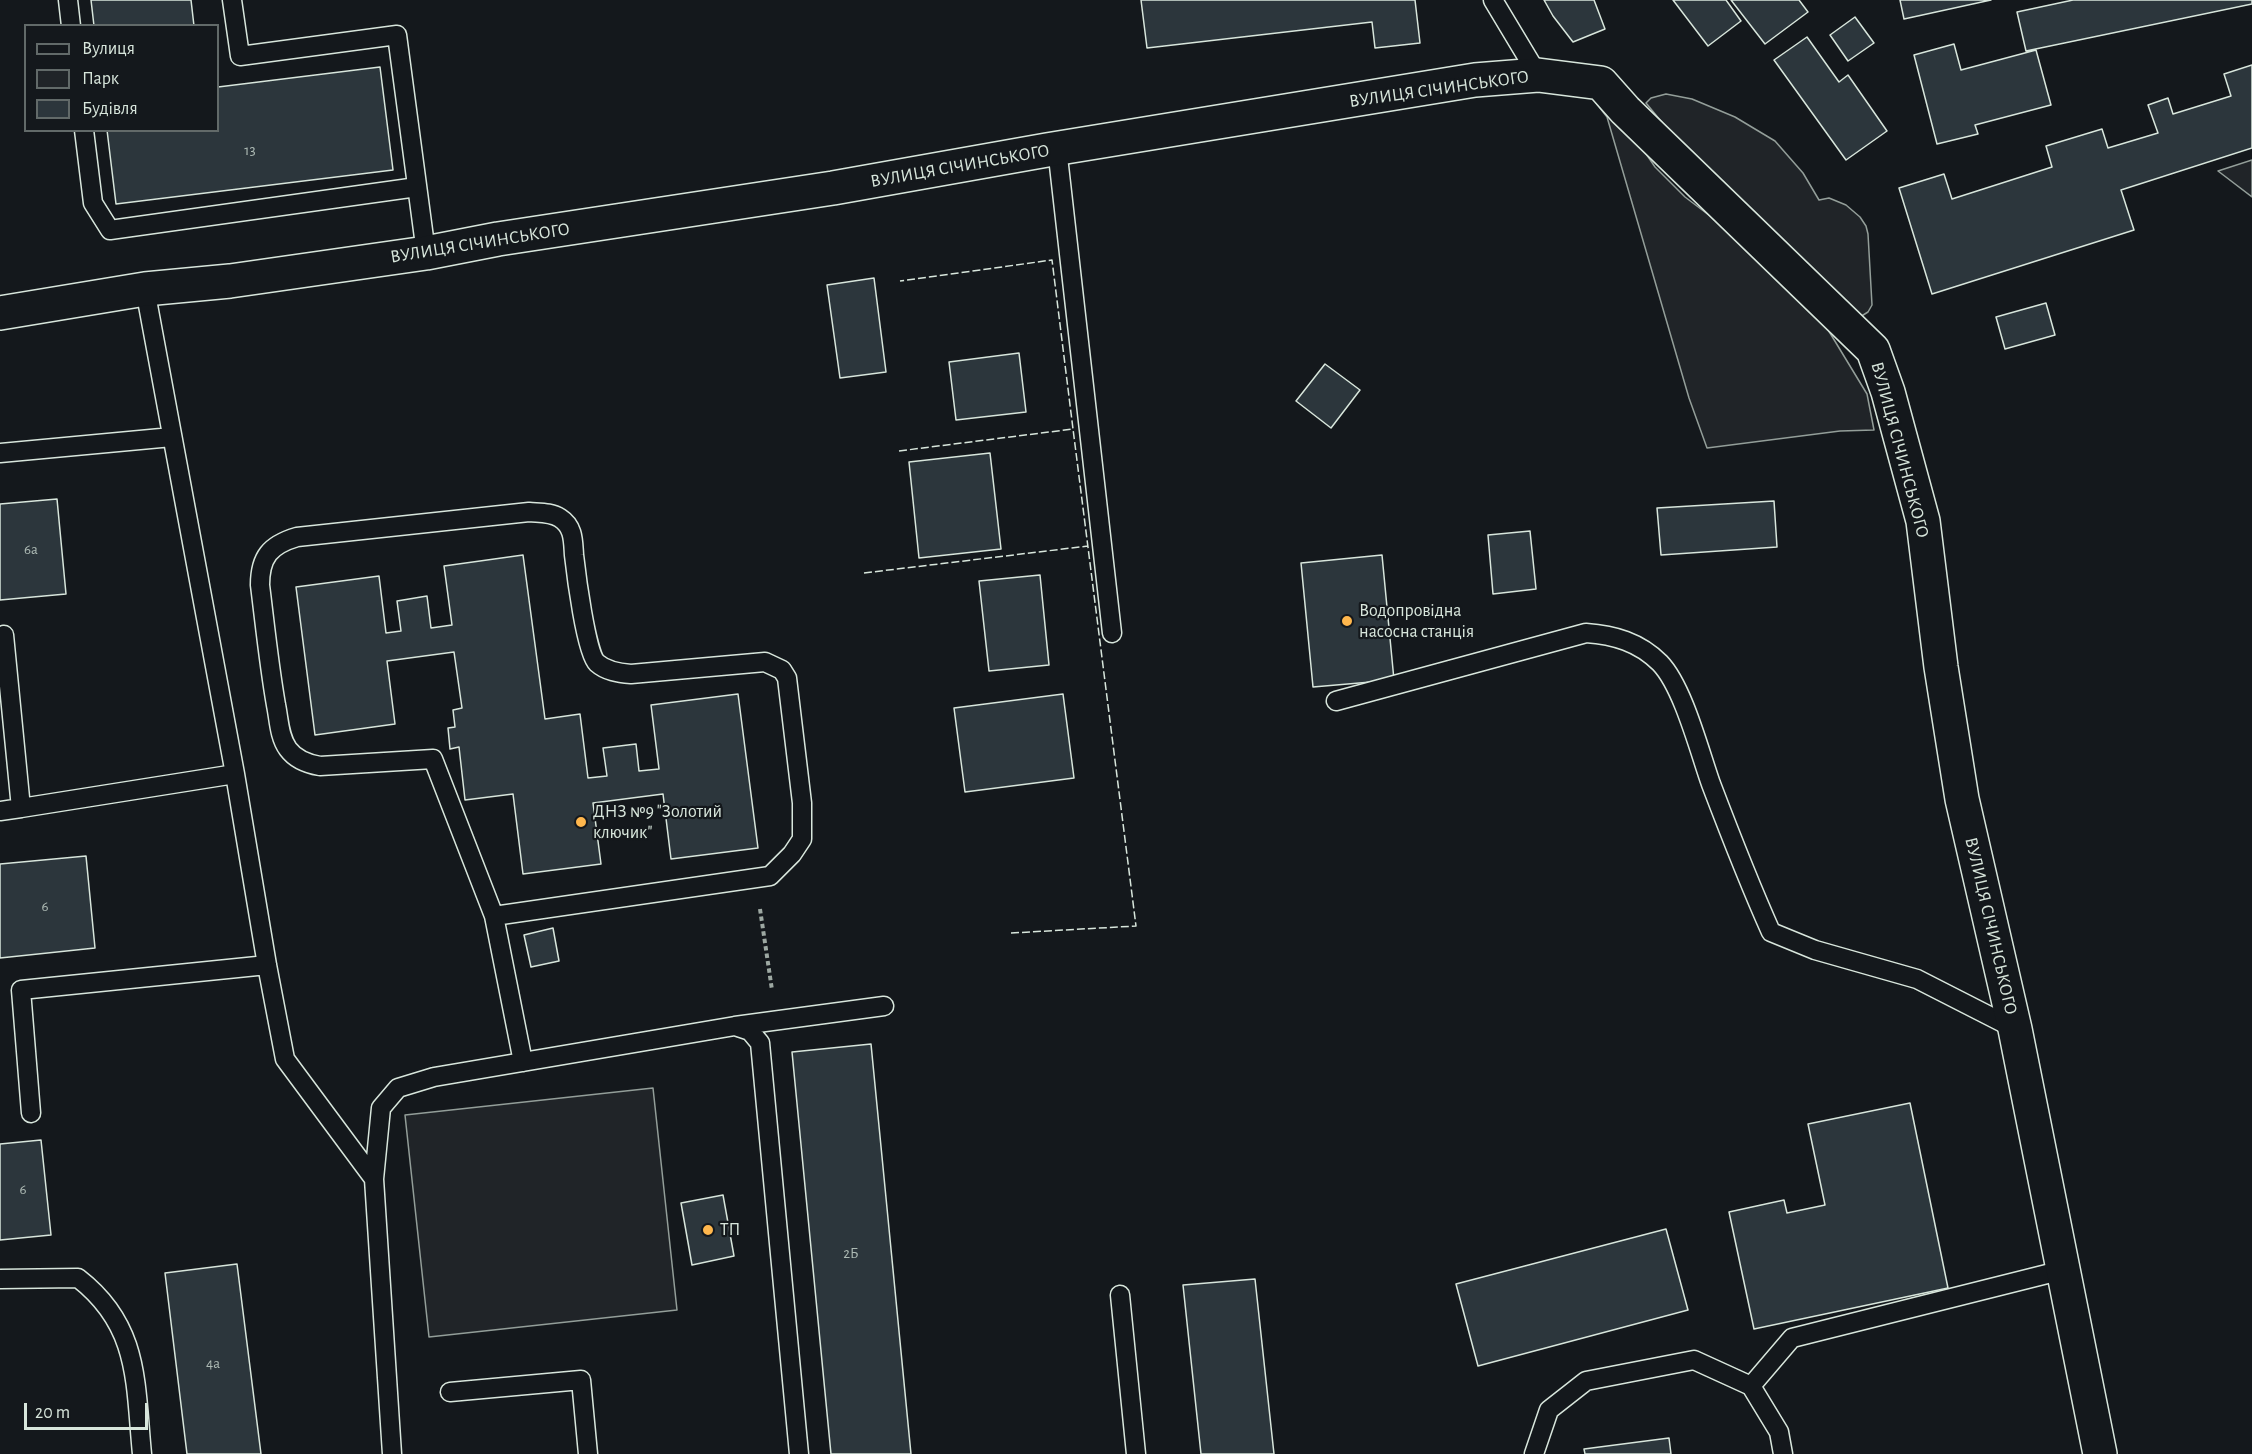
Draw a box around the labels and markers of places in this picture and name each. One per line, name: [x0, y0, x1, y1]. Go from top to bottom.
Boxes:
place label: Водопровідна насосна станція: [1359, 600, 1474, 642]
marker: Водопровідна насосна станція: [1340, 614, 1354, 628]
place label: ДНЗ №9 "Золотий ключик": [593, 801, 722, 844]
marker: ДНЗ №9 "Золотий ключик": [574, 815, 588, 829]
place label: ТП: [720, 1219, 740, 1241]
marker: ТП: [701, 1223, 715, 1237]

